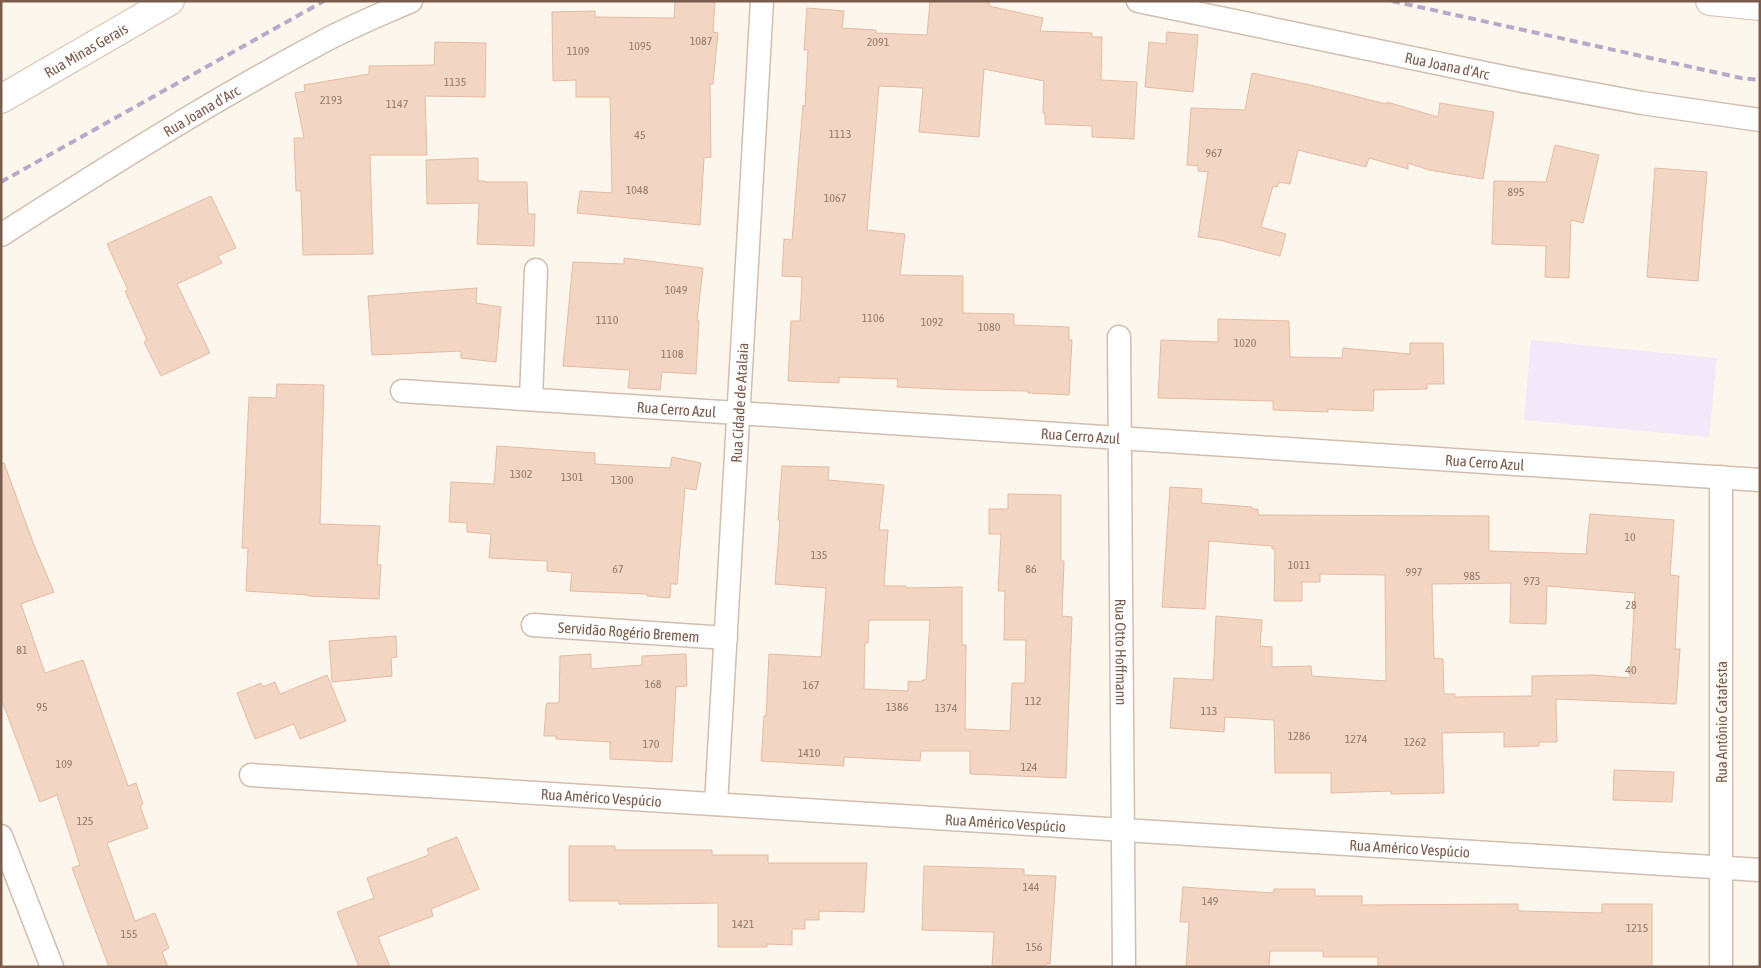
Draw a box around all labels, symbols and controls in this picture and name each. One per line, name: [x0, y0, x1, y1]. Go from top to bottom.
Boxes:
street label: Rua Minas Gerais: [41, 19, 131, 81]
house number: 1087: [690, 34, 713, 48]
house number: 2091: [867, 35, 890, 49]
house number: 1095: [629, 39, 651, 53]
house number: 1109: [567, 44, 590, 58]
street label: Rua Joana d'Arc: [1404, 48, 1492, 82]
house number: 1135: [444, 75, 466, 89]
street label: Rua Joana d'Arc: [160, 81, 243, 140]
house number: 2193: [320, 93, 342, 107]
house number: 1147: [386, 97, 409, 111]
house number: 1113: [829, 127, 851, 141]
house number: 45: [634, 128, 646, 142]
house number: 967: [1206, 146, 1223, 160]
house number: 1048: [626, 183, 649, 197]
house number: 895: [1508, 185, 1524, 199]
house number: 1067: [824, 191, 847, 205]
house number: 1049: [665, 283, 688, 297]
house number: 1106: [862, 311, 885, 325]
house number: 1110: [596, 313, 619, 327]
house number: 1092: [921, 315, 943, 329]
house number: 1080: [978, 320, 1001, 334]
house number: 1020: [1234, 336, 1257, 350]
street label: Rua Cidade de Atalaia: [727, 342, 751, 463]
house number: 1108: [661, 347, 684, 361]
street label: Rua Cerro Azul: [636, 398, 717, 420]
street label: Rua Cerro Azul: [1040, 424, 1121, 447]
street label: Rua Cerro Azul: [1445, 451, 1525, 473]
house number: 1302: [510, 467, 532, 481]
house number: 1301: [561, 470, 584, 484]
house number: 1300: [611, 473, 634, 487]
house number: 10: [1624, 530, 1636, 544]
house number: 135: [811, 548, 827, 562]
house number: 1011: [1288, 558, 1311, 572]
house number: 67: [612, 562, 624, 576]
house number: 86: [1025, 562, 1037, 576]
house number: 997: [1406, 565, 1423, 579]
house number: 985: [1464, 569, 1480, 583]
house number: 973: [1524, 574, 1540, 588]
house number: 28: [1625, 598, 1637, 612]
street label: Rua Otto Hoffmann: [1113, 599, 1130, 705]
street label: Servidão Rogério Bremem: [557, 618, 700, 645]
house number: 81: [16, 643, 28, 657]
street label: Rua Antônio Catafesta: [1713, 661, 1730, 783]
house number: 40: [1625, 663, 1637, 677]
house number: 168: [645, 677, 662, 691]
house number: 167: [803, 678, 820, 692]
house number: 112: [1025, 694, 1041, 708]
house number: 95: [36, 700, 48, 714]
house number: 1386: [886, 700, 909, 714]
house number: 1374: [935, 701, 958, 715]
house number: 113: [1201, 704, 1217, 718]
house number: 1286: [1288, 729, 1311, 743]
house number: 1274: [1345, 732, 1368, 746]
house number: 1262: [1404, 735, 1426, 749]
house number: 170: [643, 737, 660, 751]
house number: 1410: [798, 746, 821, 760]
house number: 109: [56, 757, 73, 771]
house number: 124: [1021, 760, 1038, 774]
street label: Rua Américo Vespúcio: [540, 785, 662, 809]
street label: Rua Américo Vespúcio: [945, 810, 1066, 835]
house number: 125: [77, 814, 93, 828]
street label: Rua Américo Vespúcio: [1349, 836, 1471, 860]
house number: 144: [1023, 880, 1040, 894]
house number: 149: [1202, 894, 1219, 908]
house number: 1421: [732, 917, 755, 931]
house number: 1215: [1626, 921, 1648, 935]
house number: 155: [121, 927, 137, 941]
house number: 156: [1026, 940, 1043, 954]

